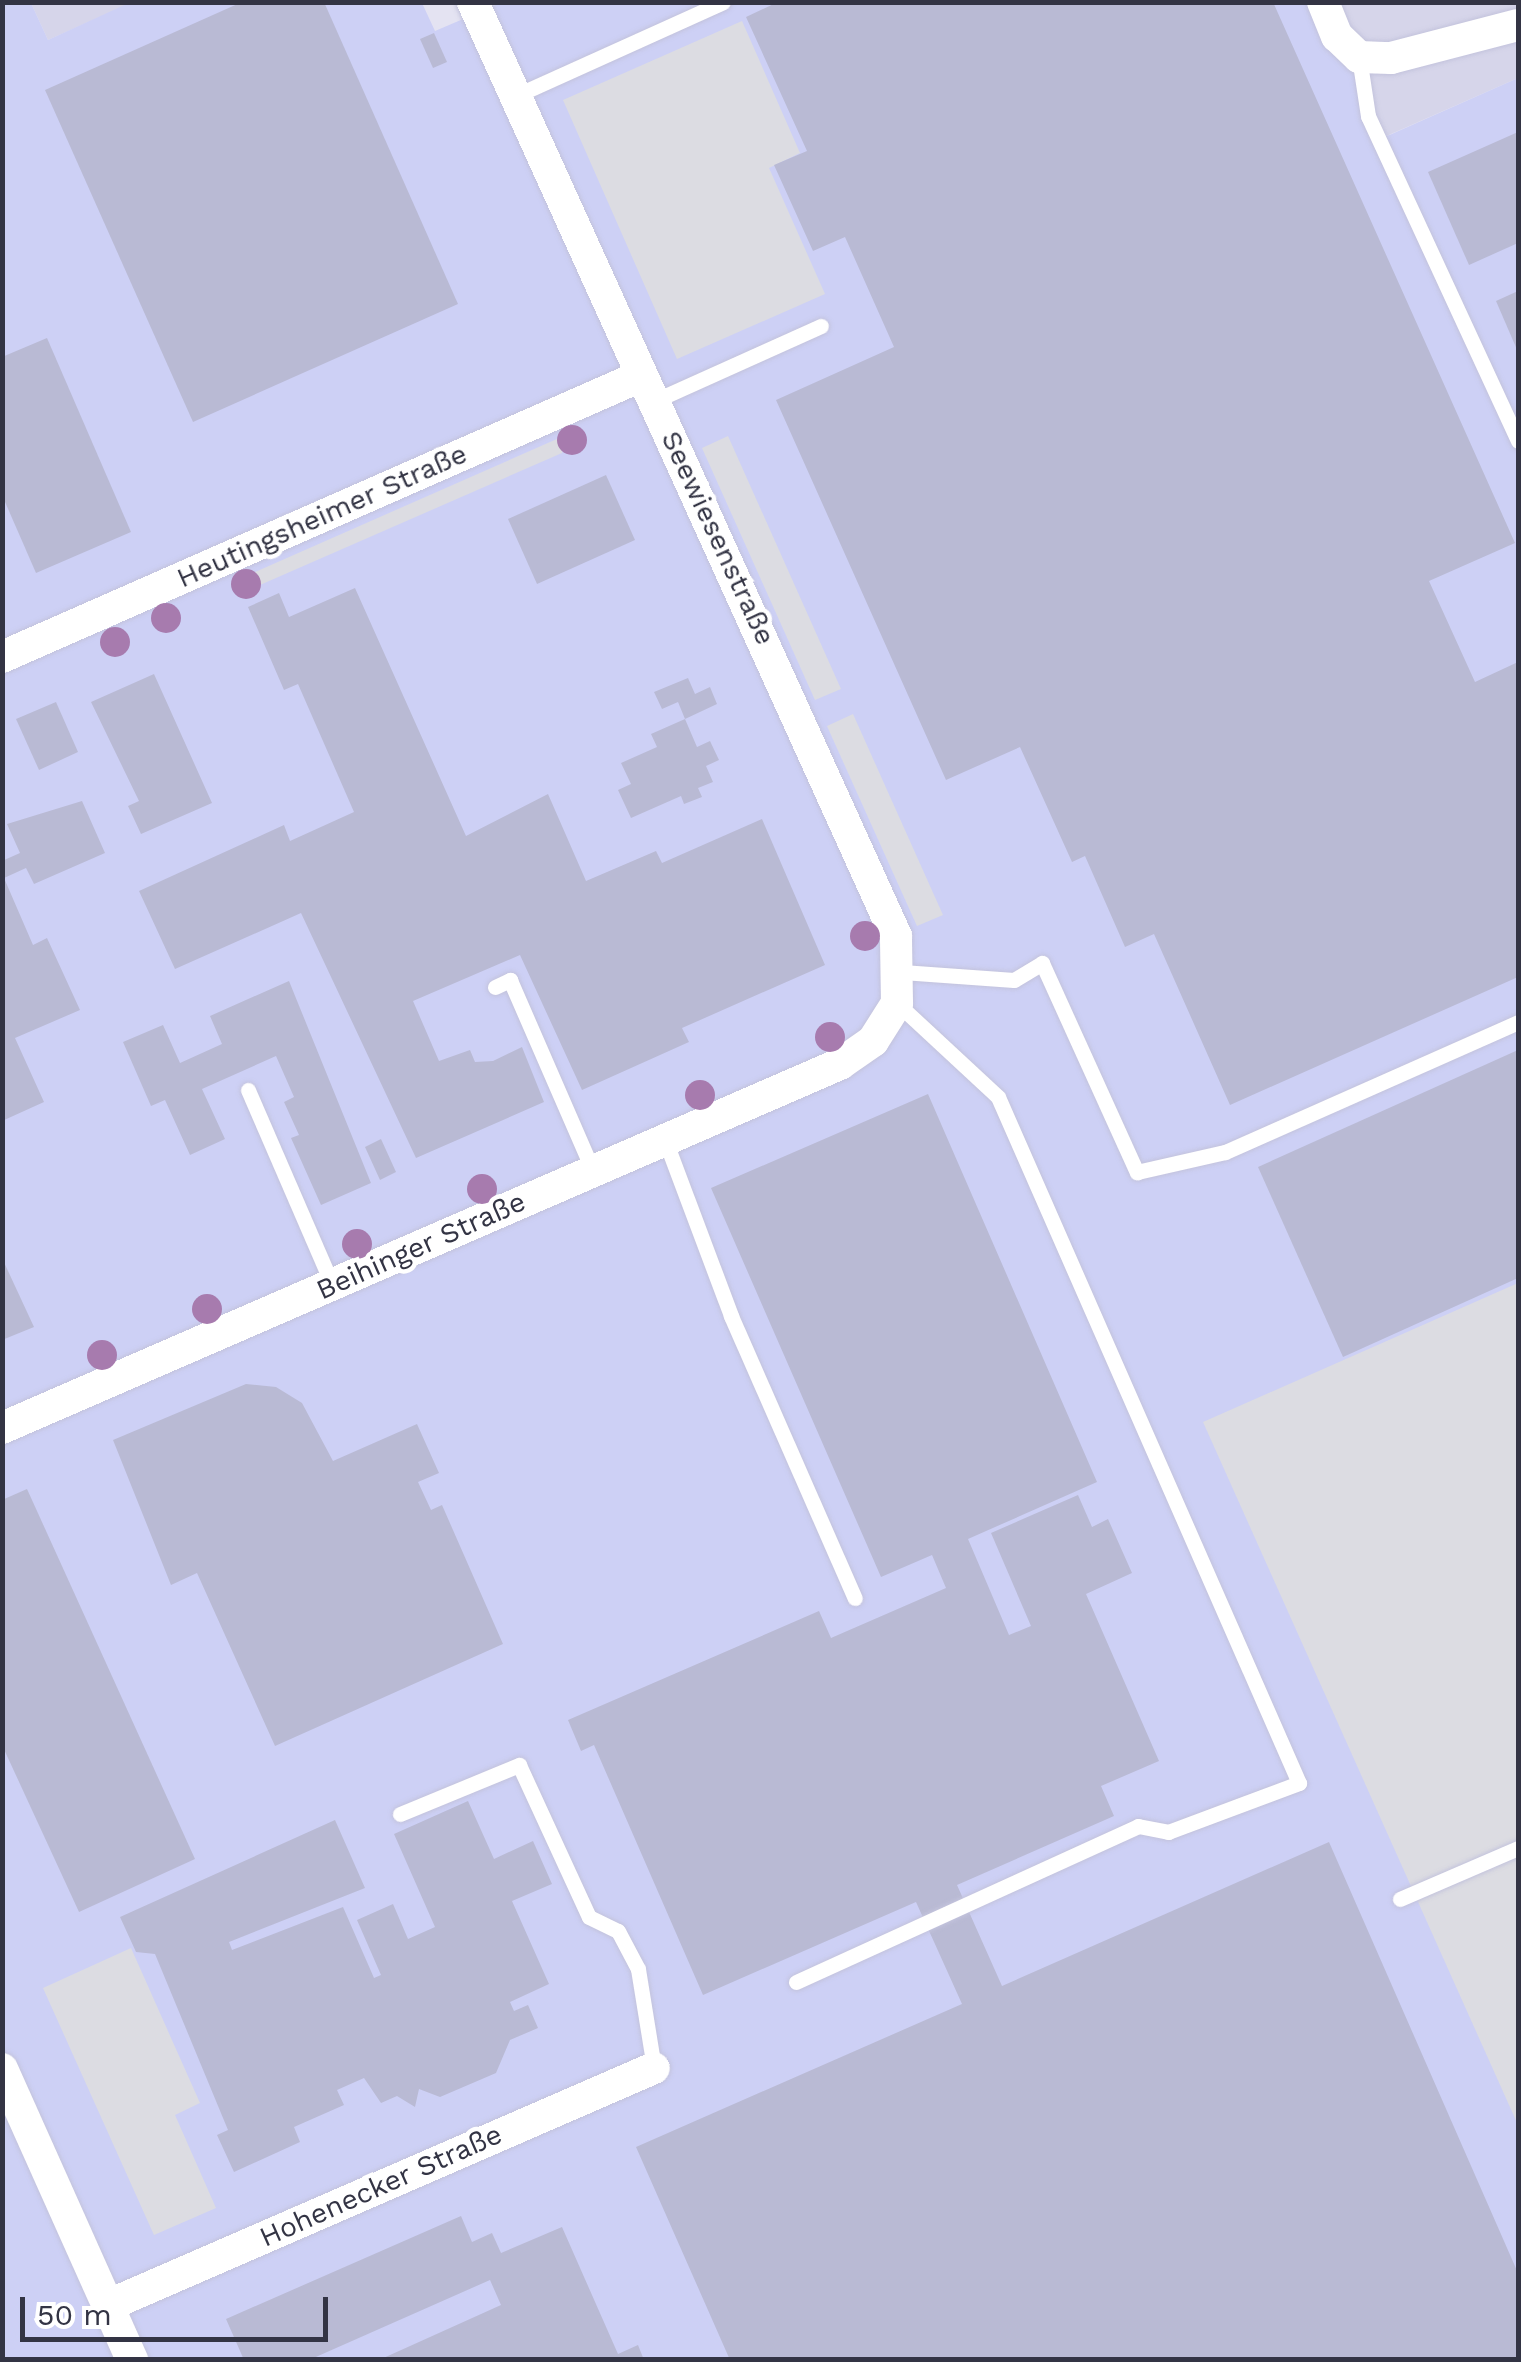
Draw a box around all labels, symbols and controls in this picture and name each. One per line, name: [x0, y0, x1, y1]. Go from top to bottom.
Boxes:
street label: Seewiesenstraße: [654, 426, 782, 650]
street label: Heutingsheimer Straße: [171, 437, 473, 595]
street label: Beihinger Straße: [311, 1185, 531, 1307]
street label: Hohenecker Straße: [254, 2117, 508, 2255]
scale bar: [25, 2277, 332, 2339]
text: 50 m: [37, 2297, 112, 2332]

